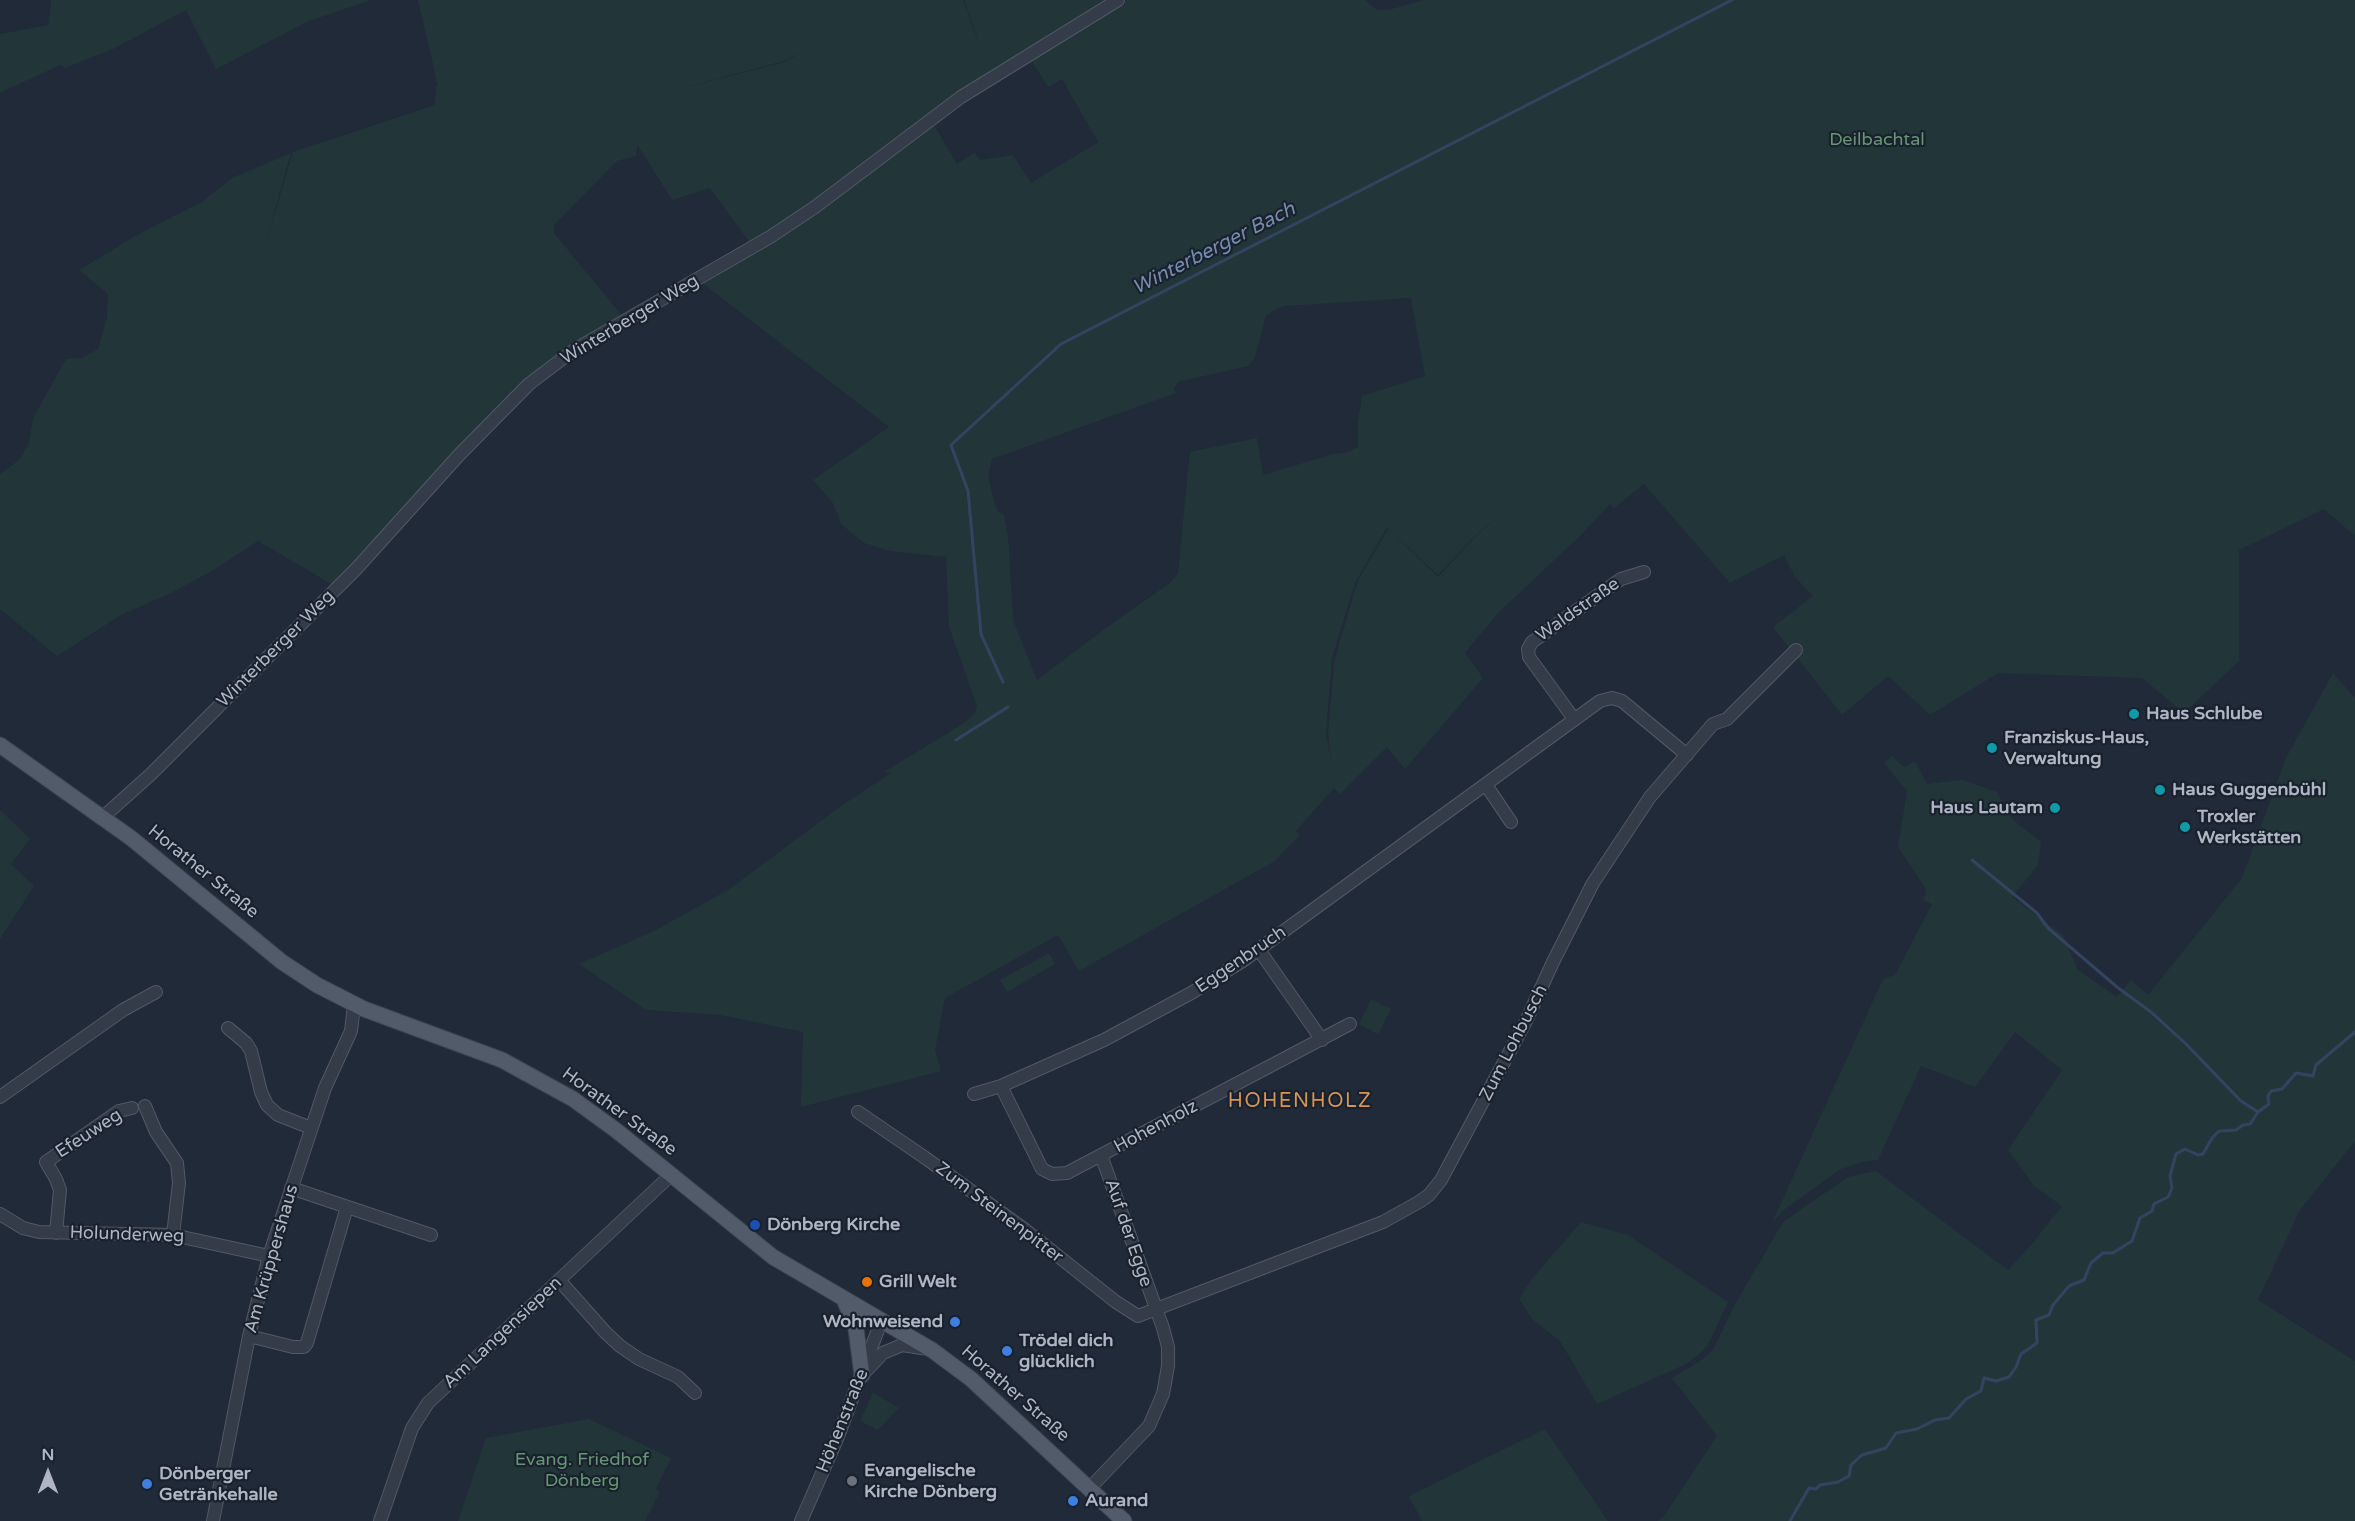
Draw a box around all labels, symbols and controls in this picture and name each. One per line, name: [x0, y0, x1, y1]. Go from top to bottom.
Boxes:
park label: Deilbachtal: [1829, 129, 1925, 151]
water label: Winterberger Bach: [1129, 198, 1299, 300]
street label: Winterberger Weg: [557, 270, 703, 370]
street label: Waldstraße: [1532, 573, 1624, 647]
street label: Winterberger Weg: [213, 586, 339, 712]
place label: Haus Schlube: [2146, 703, 2263, 725]
marker: Haus Schlube: [2127, 707, 2141, 721]
place label: Franziskus-Haus, Verwaltung: [2004, 727, 2149, 770]
marker: Franziskus-Haus, Verwaltung: [1985, 741, 1999, 755]
place label: Haus Guggenbühl: [2172, 779, 2326, 801]
marker: Haus Guggenbühl: [2153, 783, 2167, 797]
place label: Haus Lautam: [1930, 797, 2043, 819]
marker: Haus Lautam: [2048, 801, 2062, 815]
place label: Troxler Werkstätten: [2197, 806, 2301, 848]
marker: Troxler Werkstätten: [2178, 820, 2192, 834]
street label: Horather Straße: [143, 821, 263, 923]
street label: Eggenbruch: [1191, 922, 1291, 998]
street label: Zum Lohbusch: [1475, 981, 1553, 1105]
street label: Horather Straße: [557, 1063, 681, 1161]
district label: HOHENHOLZ: [1228, 1090, 1372, 1114]
street label: Hohenholz: [1110, 1096, 1202, 1158]
street label: Efeuweg: [52, 1105, 126, 1163]
street label: Zum Steinenpitter: [931, 1158, 1067, 1268]
street label: Auf der Egge: [1099, 1176, 1157, 1290]
street label: Am Krüppershaus: [240, 1182, 304, 1336]
place label: Dönberg Kirche: [767, 1214, 900, 1236]
marker: Dönberg Kirche: [748, 1218, 762, 1232]
street label: Holunderweg: [69, 1222, 185, 1248]
place label: Grill Welt: [879, 1271, 957, 1293]
street label: Am Langensiepen: [439, 1272, 567, 1394]
marker: Grill Welt: [860, 1275, 874, 1289]
place label: Wohnweisend: [823, 1311, 943, 1333]
marker: Wohnweisend: [948, 1315, 962, 1329]
place label: Trödel dich glücklich: [1019, 1330, 1114, 1372]
street label: Horather Straße: [956, 1341, 1074, 1447]
marker: Trödel dich glücklich: [1000, 1344, 1014, 1358]
street label: Höhenstraße: [812, 1366, 874, 1476]
north arrow: [18, 1443, 78, 1503]
text: N: [42, 1445, 54, 1465]
park label: Evang. Friedhof Dönberg: [515, 1449, 649, 1492]
place label: Evangelische Kirche Dönberg: [864, 1460, 997, 1502]
place label: Dönberger Getränkehalle: [159, 1463, 278, 1506]
marker: Evangelische Kirche Dönberg: [845, 1474, 859, 1488]
marker: Dönberger Getränkehalle: [140, 1477, 154, 1491]
place label: Aurand: [1085, 1490, 1148, 1512]
marker: Aurand: [1066, 1494, 1080, 1508]

